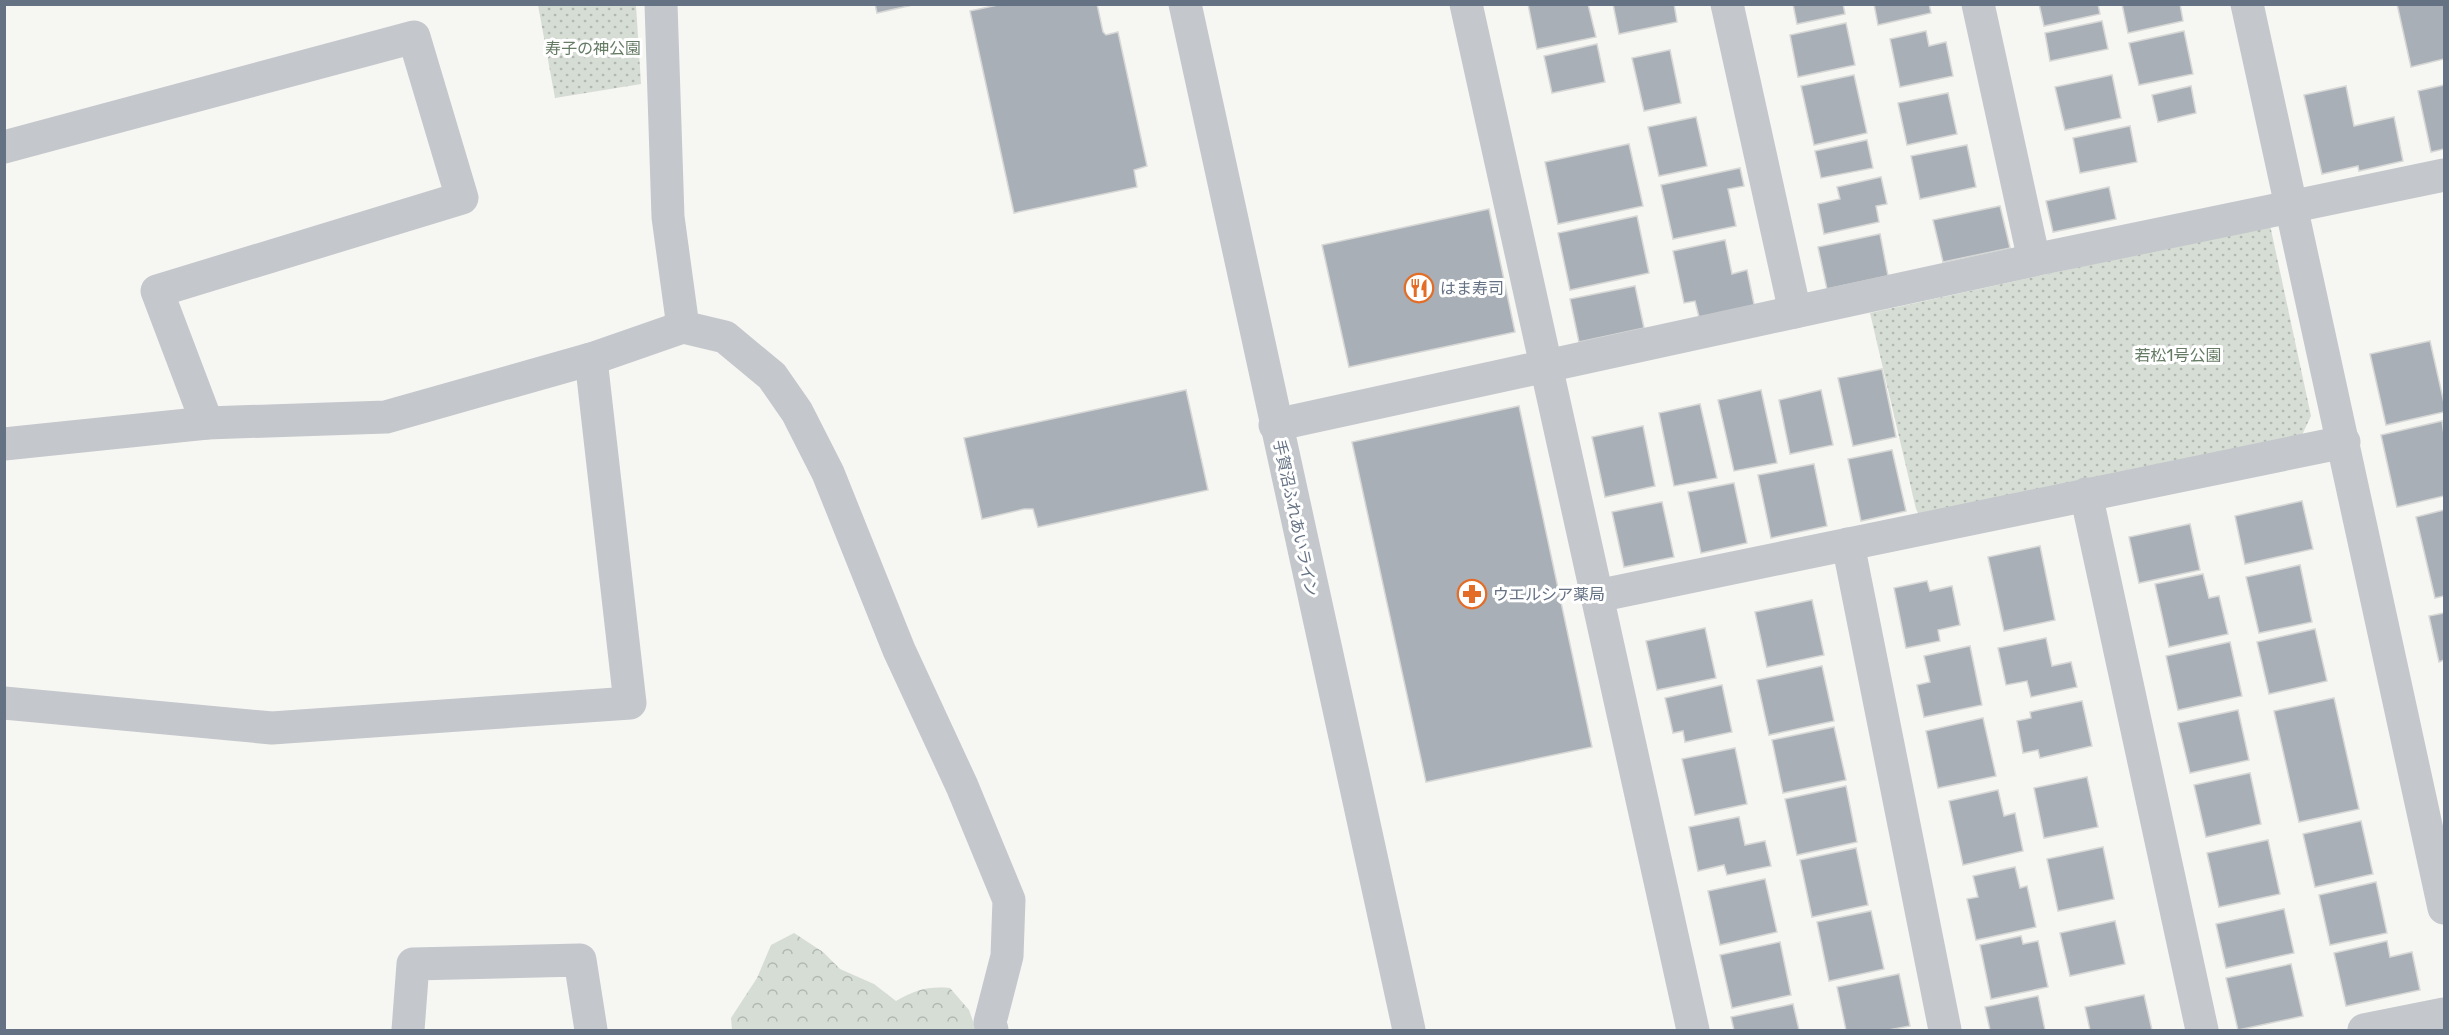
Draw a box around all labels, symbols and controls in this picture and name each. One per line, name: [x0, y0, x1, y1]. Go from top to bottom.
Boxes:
park label: 寿子の神公園: [545, 39, 641, 58]
restaurant icon: はま寿司: [1403, 272, 1435, 304]
place label: はま寿司: [1440, 279, 1504, 298]
park label: 若松1号公園: [2135, 346, 2221, 365]
street label: 手賀沼ふれあいライン: [1270, 438, 1321, 598]
pharmacy icon: ウエルシア薬局: [1456, 578, 1488, 610]
place label: ウエルシア薬局: [1493, 585, 1605, 604]

